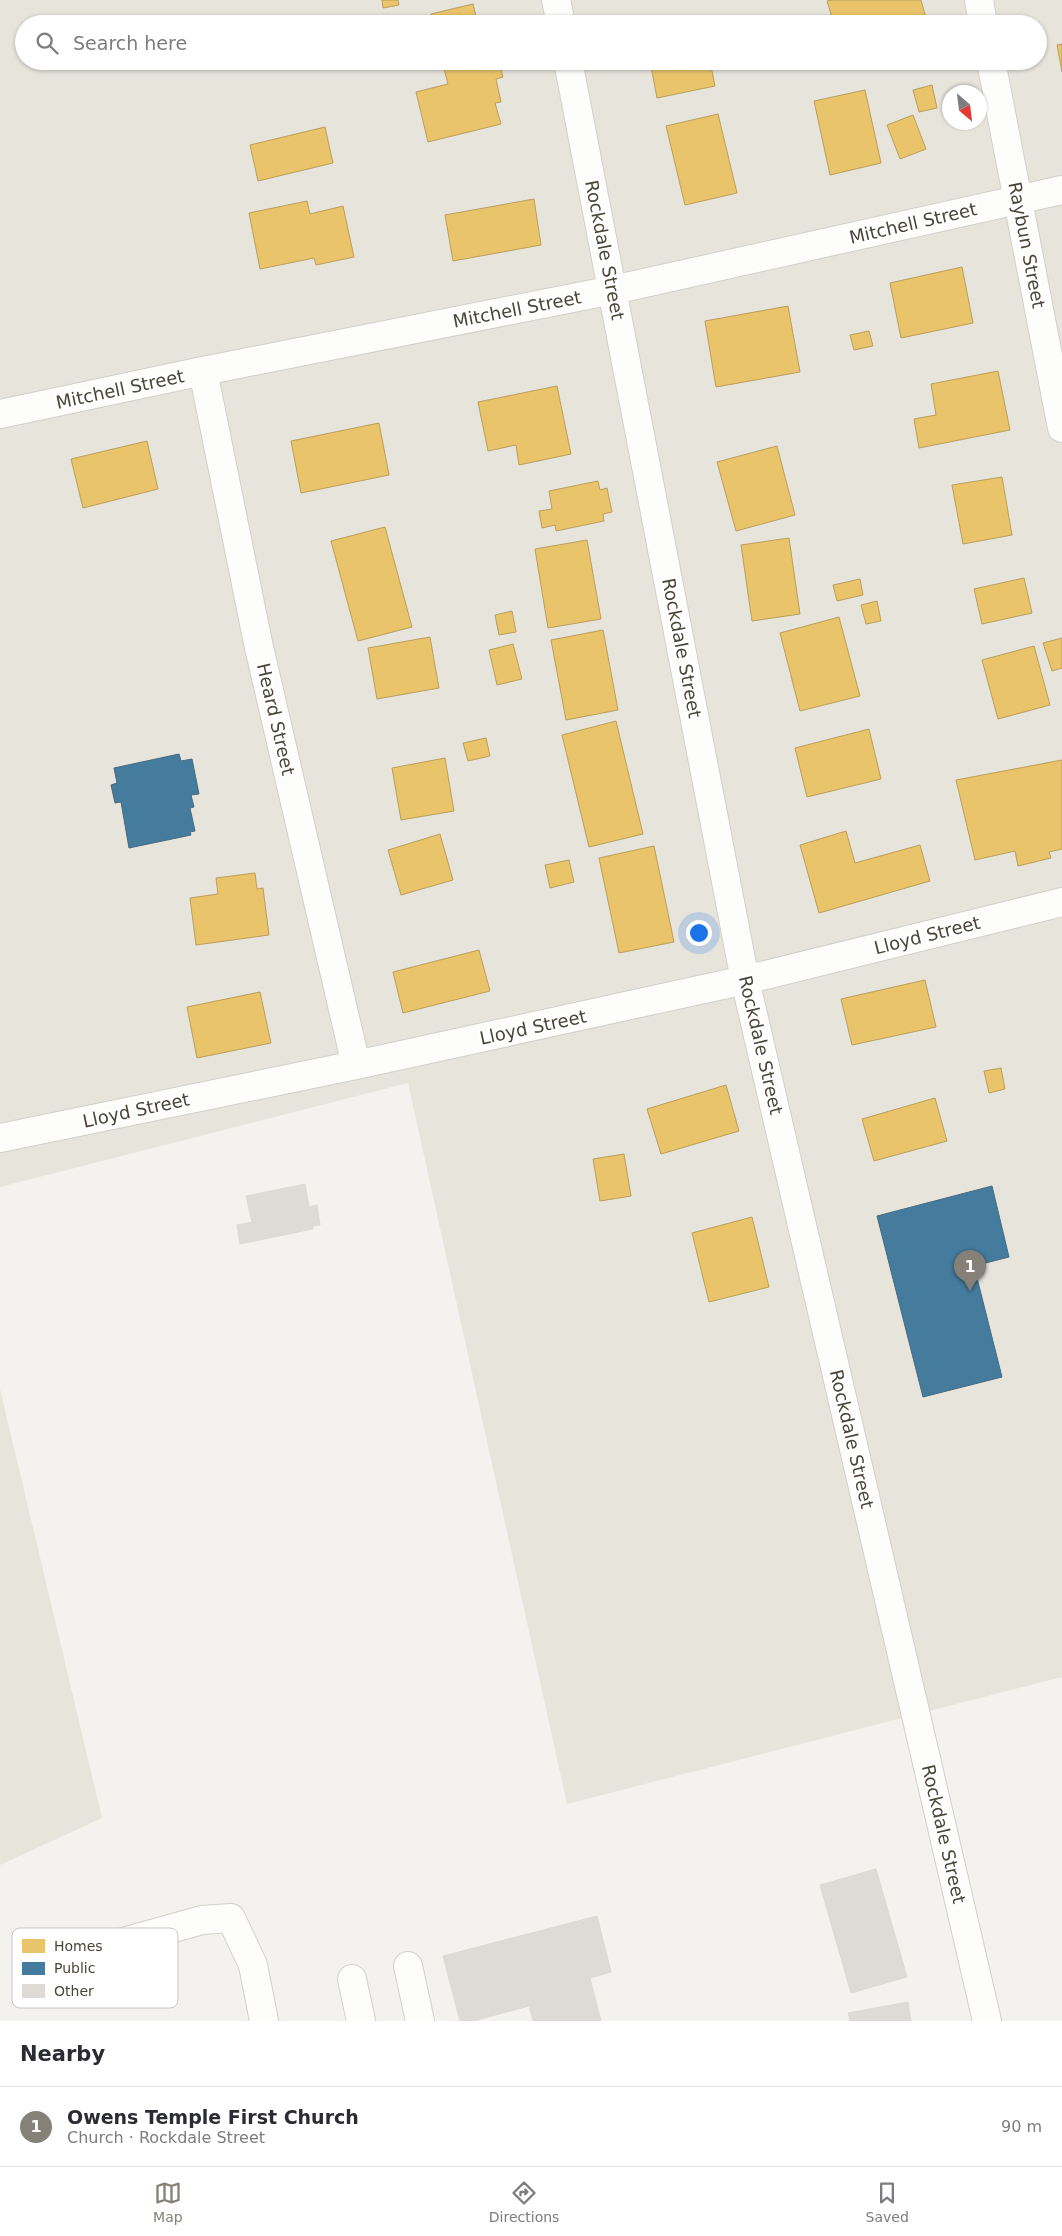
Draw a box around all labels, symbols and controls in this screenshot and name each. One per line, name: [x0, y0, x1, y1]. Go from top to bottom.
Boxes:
search box: [15, 15, 1047, 70]
icon: search: [33, 29, 61, 57]
text: Search here: [73, 32, 187, 54]
north arrow: [942, 85, 987, 130]
street label: Rockdale Street: [581, 178, 629, 322]
street label: Raybun Street: [1004, 180, 1050, 310]
street label: Mitchell Street: [847, 198, 979, 248]
street label: Mitchell Street: [451, 286, 583, 332]
street label: Mitchell Street: [54, 365, 186, 413]
street label: Rockdale Street: [658, 576, 706, 720]
street label: Heard Street: [253, 661, 299, 777]
street label: Lloyd Street: [872, 912, 982, 958]
your location: [686, 920, 712, 946]
street label: Rockdale Street: [735, 973, 787, 1117]
street label: Lloyd Street: [478, 1005, 588, 1049]
street label: Lloyd Street: [81, 1088, 191, 1132]
pin: 1: [954, 1250, 986, 1291]
street label: Rockdale Street: [826, 1367, 878, 1511]
street label: Rockdale Street: [918, 1762, 970, 1906]
legend: [12, 1928, 178, 2008]
text: Homes: [54, 1938, 103, 1954]
text: Public: [54, 1960, 95, 1976]
text: Other: [54, 1983, 94, 1999]
text: Nearby: [20, 2042, 105, 2066]
text: Owens Temple First Church: [67, 2106, 359, 2128]
text: 1: [30, 2117, 42, 2136]
text: 90 m: [1001, 2117, 1042, 2136]
text: Church · Rockdale Street: [67, 2128, 265, 2147]
tab: Map: [153, 2179, 183, 2225]
tab: Directions: [489, 2179, 559, 2225]
tab: Saved: [866, 2179, 909, 2225]

